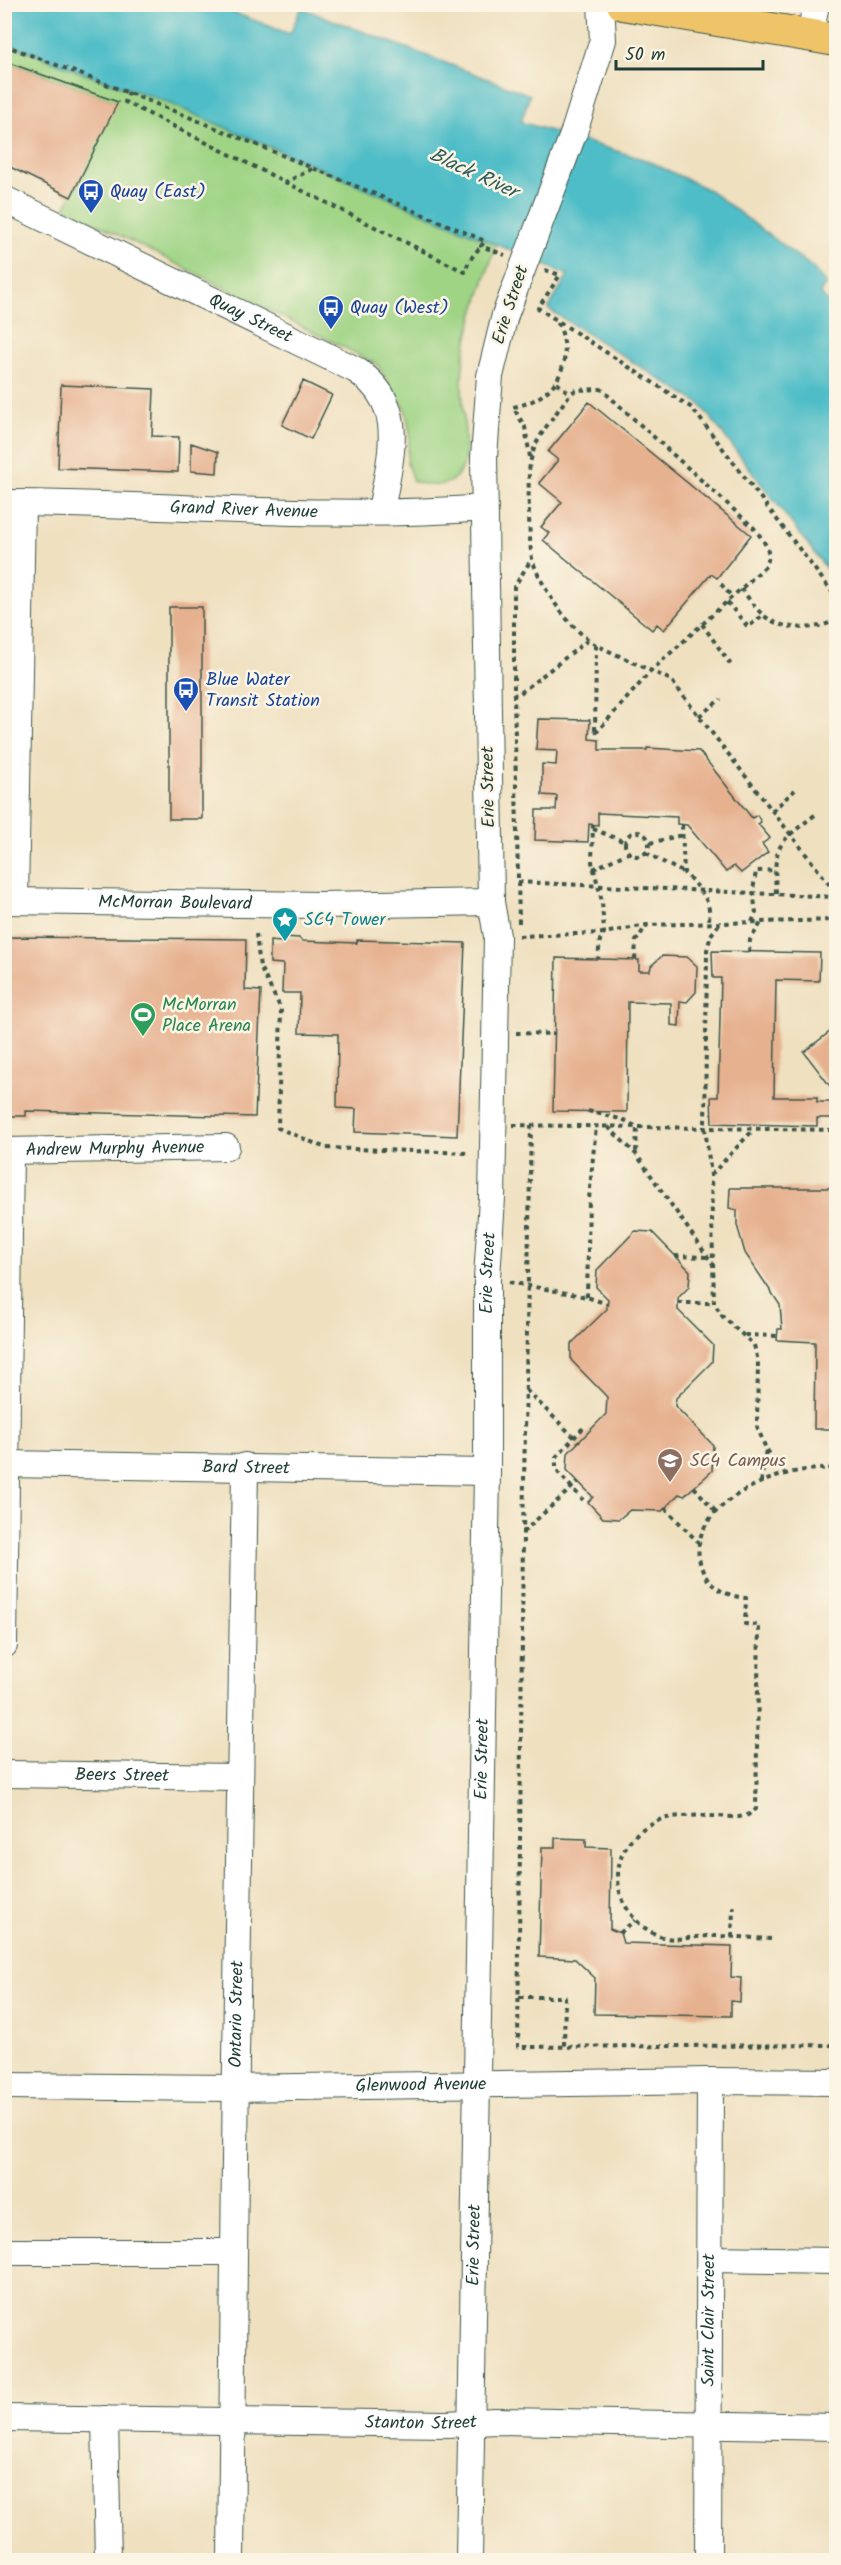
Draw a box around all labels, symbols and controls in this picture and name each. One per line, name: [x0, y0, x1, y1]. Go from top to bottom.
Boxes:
scale bar: [616, 33, 763, 71]
text: 50 m: [625, 41, 665, 70]
water label: Black River: [424, 140, 526, 210]
bus stop icon: Quay (East): [76, 177, 106, 215]
place label: Quay (East): [110, 178, 206, 207]
street label: Erie Street: [485, 261, 538, 348]
street label: Quay Street: [204, 286, 298, 352]
bus stop icon: Quay (West): [316, 293, 346, 331]
place label: Quay (West): [350, 294, 449, 323]
street label: Grand River Avenue: [169, 493, 318, 527]
place label: Blue Water Transit Station: [206, 666, 320, 716]
bus stop icon: Blue Water Transit Station: [171, 675, 201, 713]
street label: Erie Street: [474, 745, 504, 828]
street label: McMorran Boulevard: [98, 888, 253, 919]
place icon: SC4 Tower: [270, 905, 300, 943]
place label: SC4 Tower: [304, 906, 386, 935]
place label: McMorran Place Arena: [162, 991, 251, 1041]
sports icon: McMorran Place Arena: [128, 1000, 158, 1038]
street label: Andrew Murphy Avenue: [25, 1133, 205, 1165]
street label: Erie Street: [473, 1230, 504, 1314]
school or university icon: SC4 Campus: [655, 1446, 685, 1484]
place label: SC4 Campus: [690, 1447, 786, 1476]
street label: Bard Street: [202, 1453, 291, 1483]
street label: Erie Street: [467, 1717, 497, 1800]
street label: Beers Street: [75, 1760, 170, 1791]
street label: Ontario Street: [221, 1959, 252, 2068]
street label: Glenwood Avenue: [355, 2070, 487, 2101]
street label: Erie Street: [459, 2203, 489, 2286]
street label: Saint Clair Street: [694, 2252, 724, 2387]
street label: Stanton Street: [365, 2408, 479, 2439]

